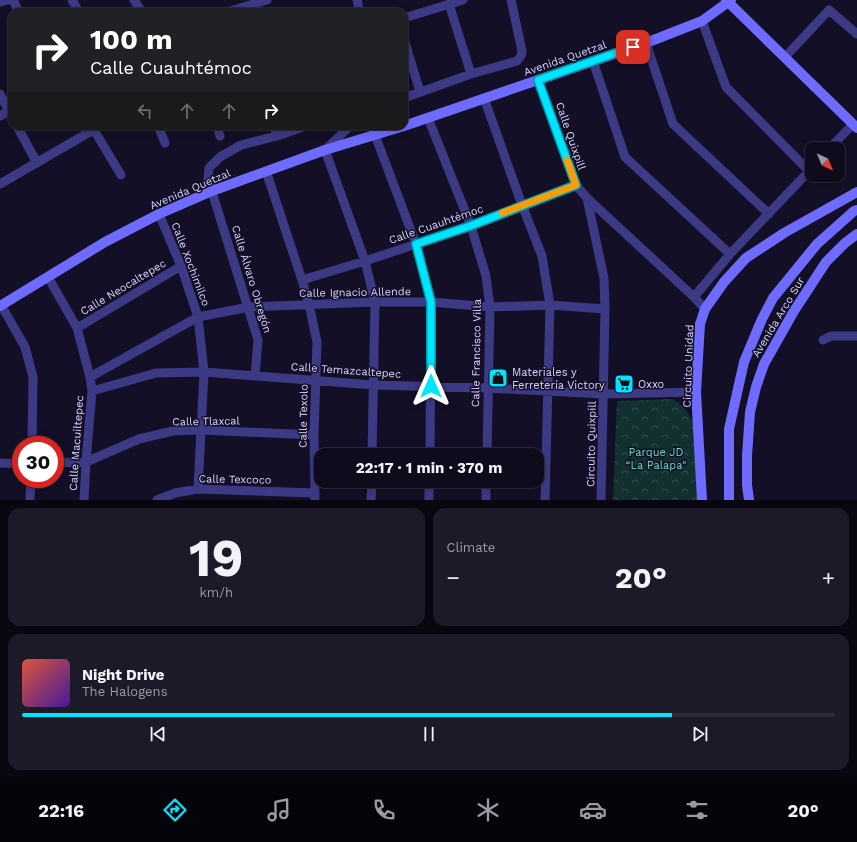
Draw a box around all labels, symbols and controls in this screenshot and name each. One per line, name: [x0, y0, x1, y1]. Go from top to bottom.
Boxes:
text: 100 m: [90, 23, 173, 56]
icon: right: [24, 24, 76, 76]
pin: [616, 30, 650, 64]
icon: arrive: [622, 36, 644, 58]
street label: Avenida Quetzal: [522, 38, 609, 79]
text: Calle Cuauhtémoc: [90, 57, 252, 78]
icon: left: [134, 100, 156, 122]
icon: ahead: [176, 100, 198, 122]
icon: ahead: [218, 100, 240, 122]
icon: right: [260, 100, 282, 122]
street label: Calle Quixpill: [553, 100, 588, 172]
north arrow: [805, 142, 845, 182]
map controls: [805, 142, 845, 182]
street label: Avenida Quetzal: [148, 166, 233, 212]
street label: Calle Cuauhtémoc: [387, 202, 485, 247]
street label: Calle Xochimilco: [169, 220, 212, 308]
street label: Calle Álvaro Obregón: [229, 223, 275, 335]
street label: Calle Neocaltepec: [78, 257, 168, 318]
street label: Avenida Arco Sur: [749, 274, 808, 360]
street label: Calle Ignacio Allende: [299, 285, 411, 300]
street label: Calle Francisco Villa: [469, 299, 484, 407]
street label: Circuito Unidad: [681, 324, 696, 408]
street label: Calle Temazcaltepec: [290, 360, 402, 381]
position arrow: [410, 365, 452, 407]
place label: Materiales y Ferretería Victory: [512, 366, 605, 392]
shop icon: Materiales y Ferretería Victory: [487, 367, 509, 389]
supermarket icon: Oxxo: [613, 373, 635, 395]
place label: Oxxo: [638, 378, 664, 391]
street label: Calle Texolo: [296, 384, 311, 448]
street label: Calle Macuiltepec: [67, 395, 86, 491]
street label: Circuito Quixpill: [584, 400, 599, 487]
street label: Calle Tlaxcal: [172, 414, 241, 429]
speed limit sign: 30: [12, 436, 64, 488]
park label: Parque JD “La Palapa": [626, 446, 686, 472]
text: 22:17 · 1 min · 370 m: [356, 459, 502, 477]
street label: Calle Texcoco: [198, 472, 272, 487]
text: 19: [189, 528, 243, 589]
text: Climate: [447, 540, 495, 555]
text: 20°: [615, 560, 667, 595]
text: −: [447, 565, 460, 590]
text: +: [822, 565, 835, 590]
text: km/h: [200, 585, 233, 600]
text: Night Drive: [82, 666, 165, 684]
text: The Halogens: [82, 684, 168, 699]
icon: previous: [147, 723, 169, 745]
icon: pause: [418, 723, 440, 745]
icon: next: [689, 723, 711, 745]
icon: directions: [161, 796, 189, 824]
icon: music: [265, 796, 293, 824]
icon: phone: [370, 796, 398, 824]
icon: climate: [474, 796, 502, 824]
icon: car: [579, 796, 607, 824]
icon: filters: [683, 796, 711, 824]
text: 22:16: [38, 800, 84, 821]
text: 20°: [788, 800, 819, 821]

